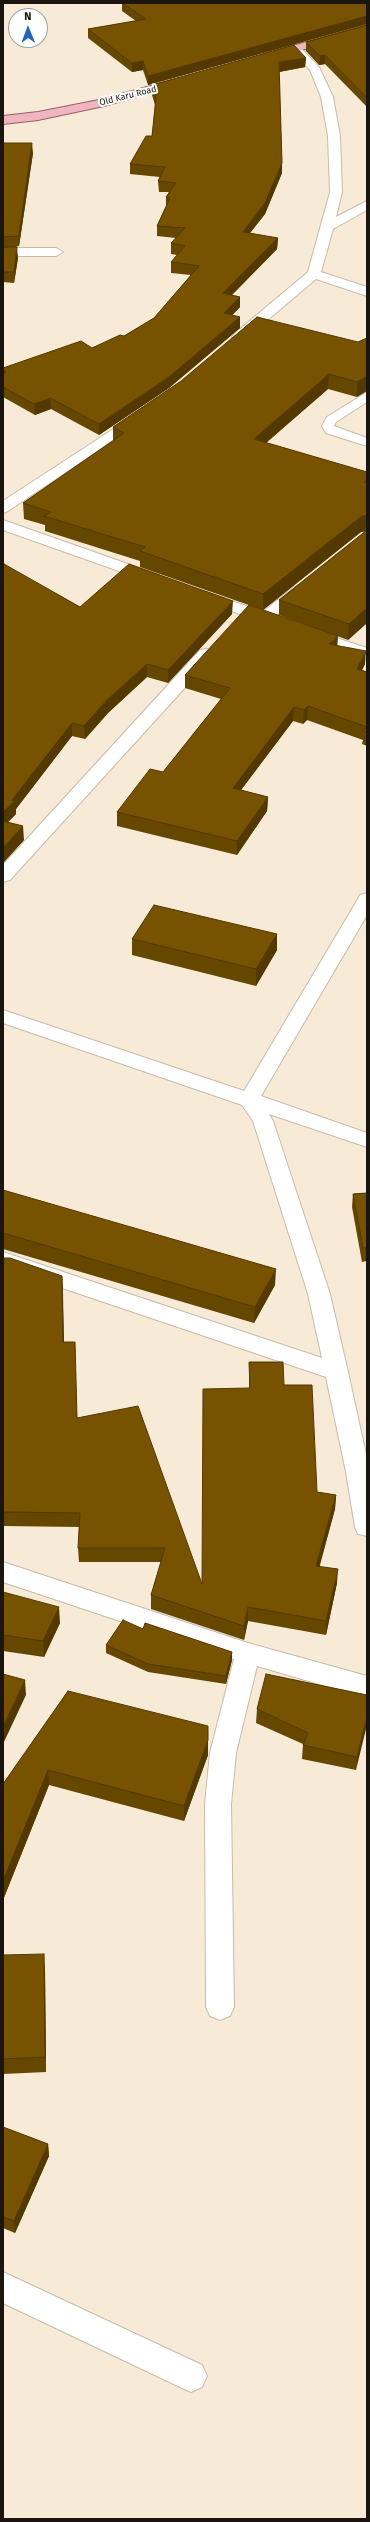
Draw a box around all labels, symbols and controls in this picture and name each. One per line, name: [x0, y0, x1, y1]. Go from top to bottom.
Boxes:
north arrow: [8, 8, 48, 48]
text: N: [24, 10, 32, 23]
street label: Old Karu Road: [98, 84, 158, 108]

